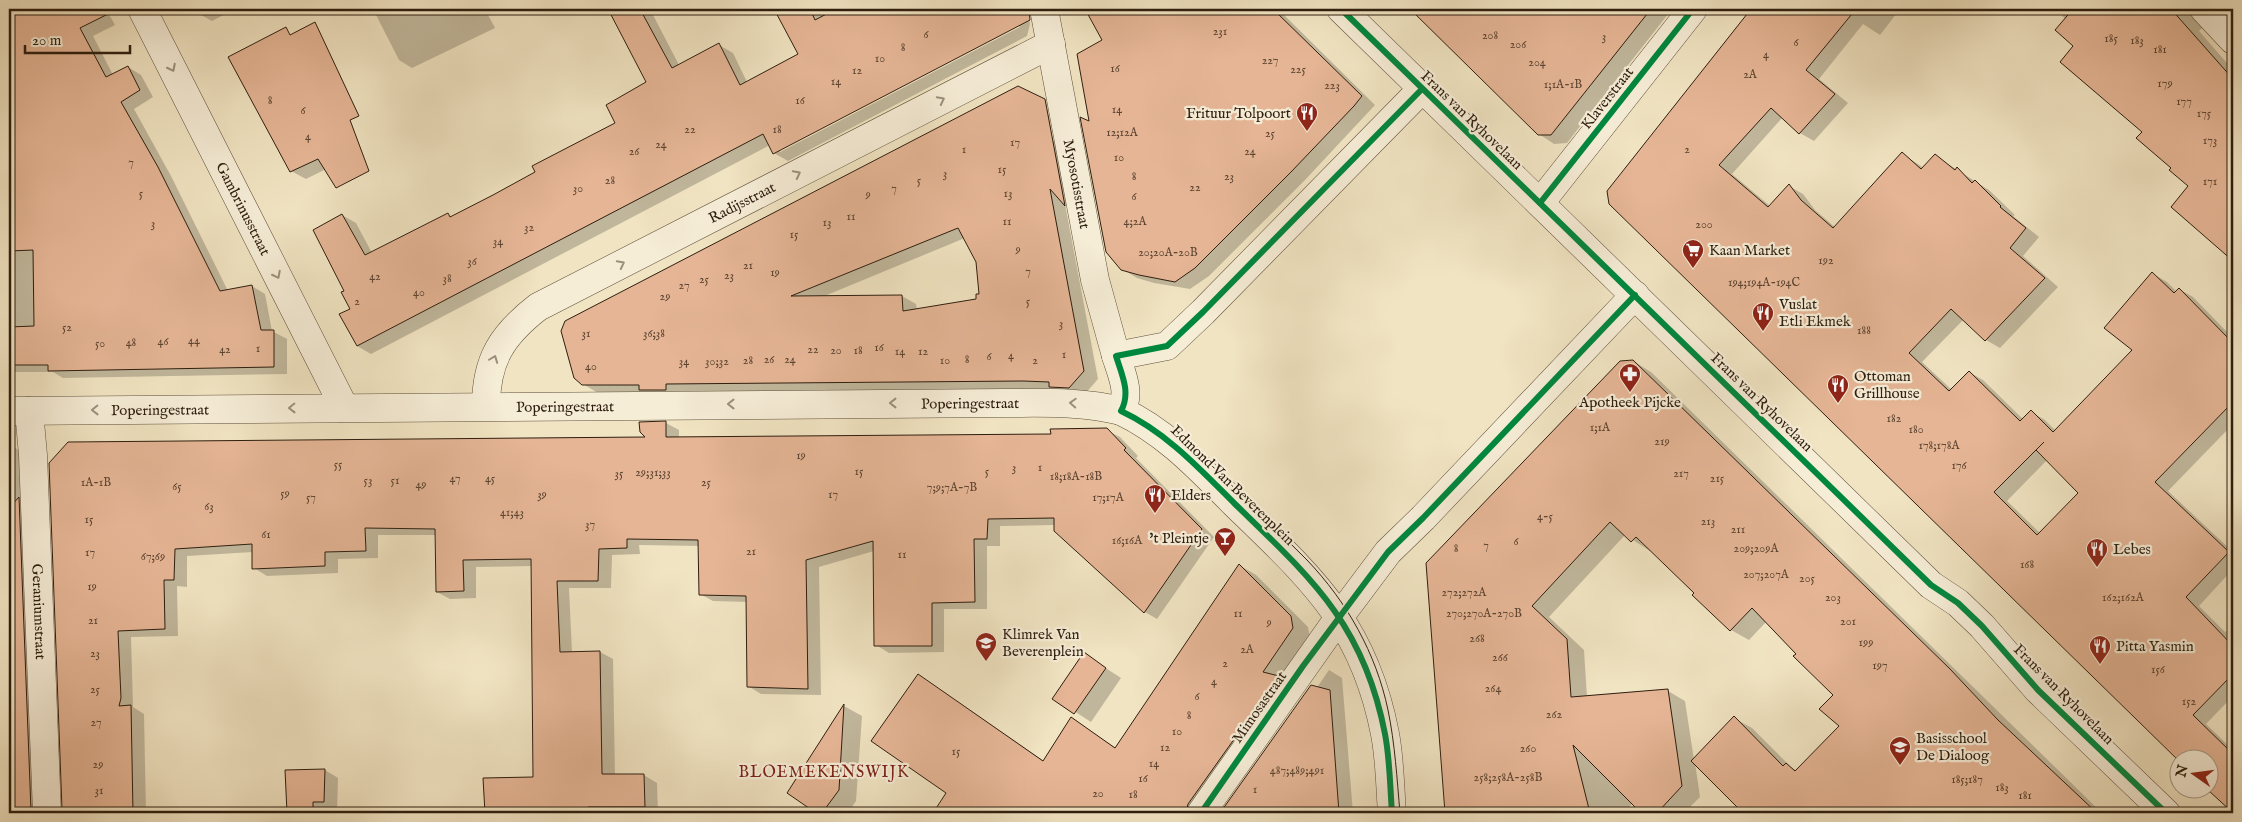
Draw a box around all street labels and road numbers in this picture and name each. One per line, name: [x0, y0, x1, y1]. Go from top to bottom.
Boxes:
street label: Klaverstraat: [1577, 63, 1638, 133]
street label: Frans van Ryhovelaan: [1417, 67, 1527, 174]
street label: Myosotisstraat: [1059, 138, 1094, 230]
street label: Gambrinusstraat: [211, 159, 275, 259]
street label: Radijsstraat: [705, 178, 779, 228]
street label: Frans van Ryhovelaan: [1707, 349, 1817, 456]
street label: Poperingestraat: [921, 394, 1019, 414]
street label: Poperingestraat: [516, 397, 614, 417]
street label: Poperingestraat: [111, 400, 209, 420]
street label: Edmond Van Beverenplein: [1167, 421, 1299, 550]
street label: Geraniumstraat: [27, 563, 50, 660]
street label: Frans van Ryhovelaan: [2009, 640, 2118, 749]
street label: Mimosastraat: [1228, 668, 1291, 747]

